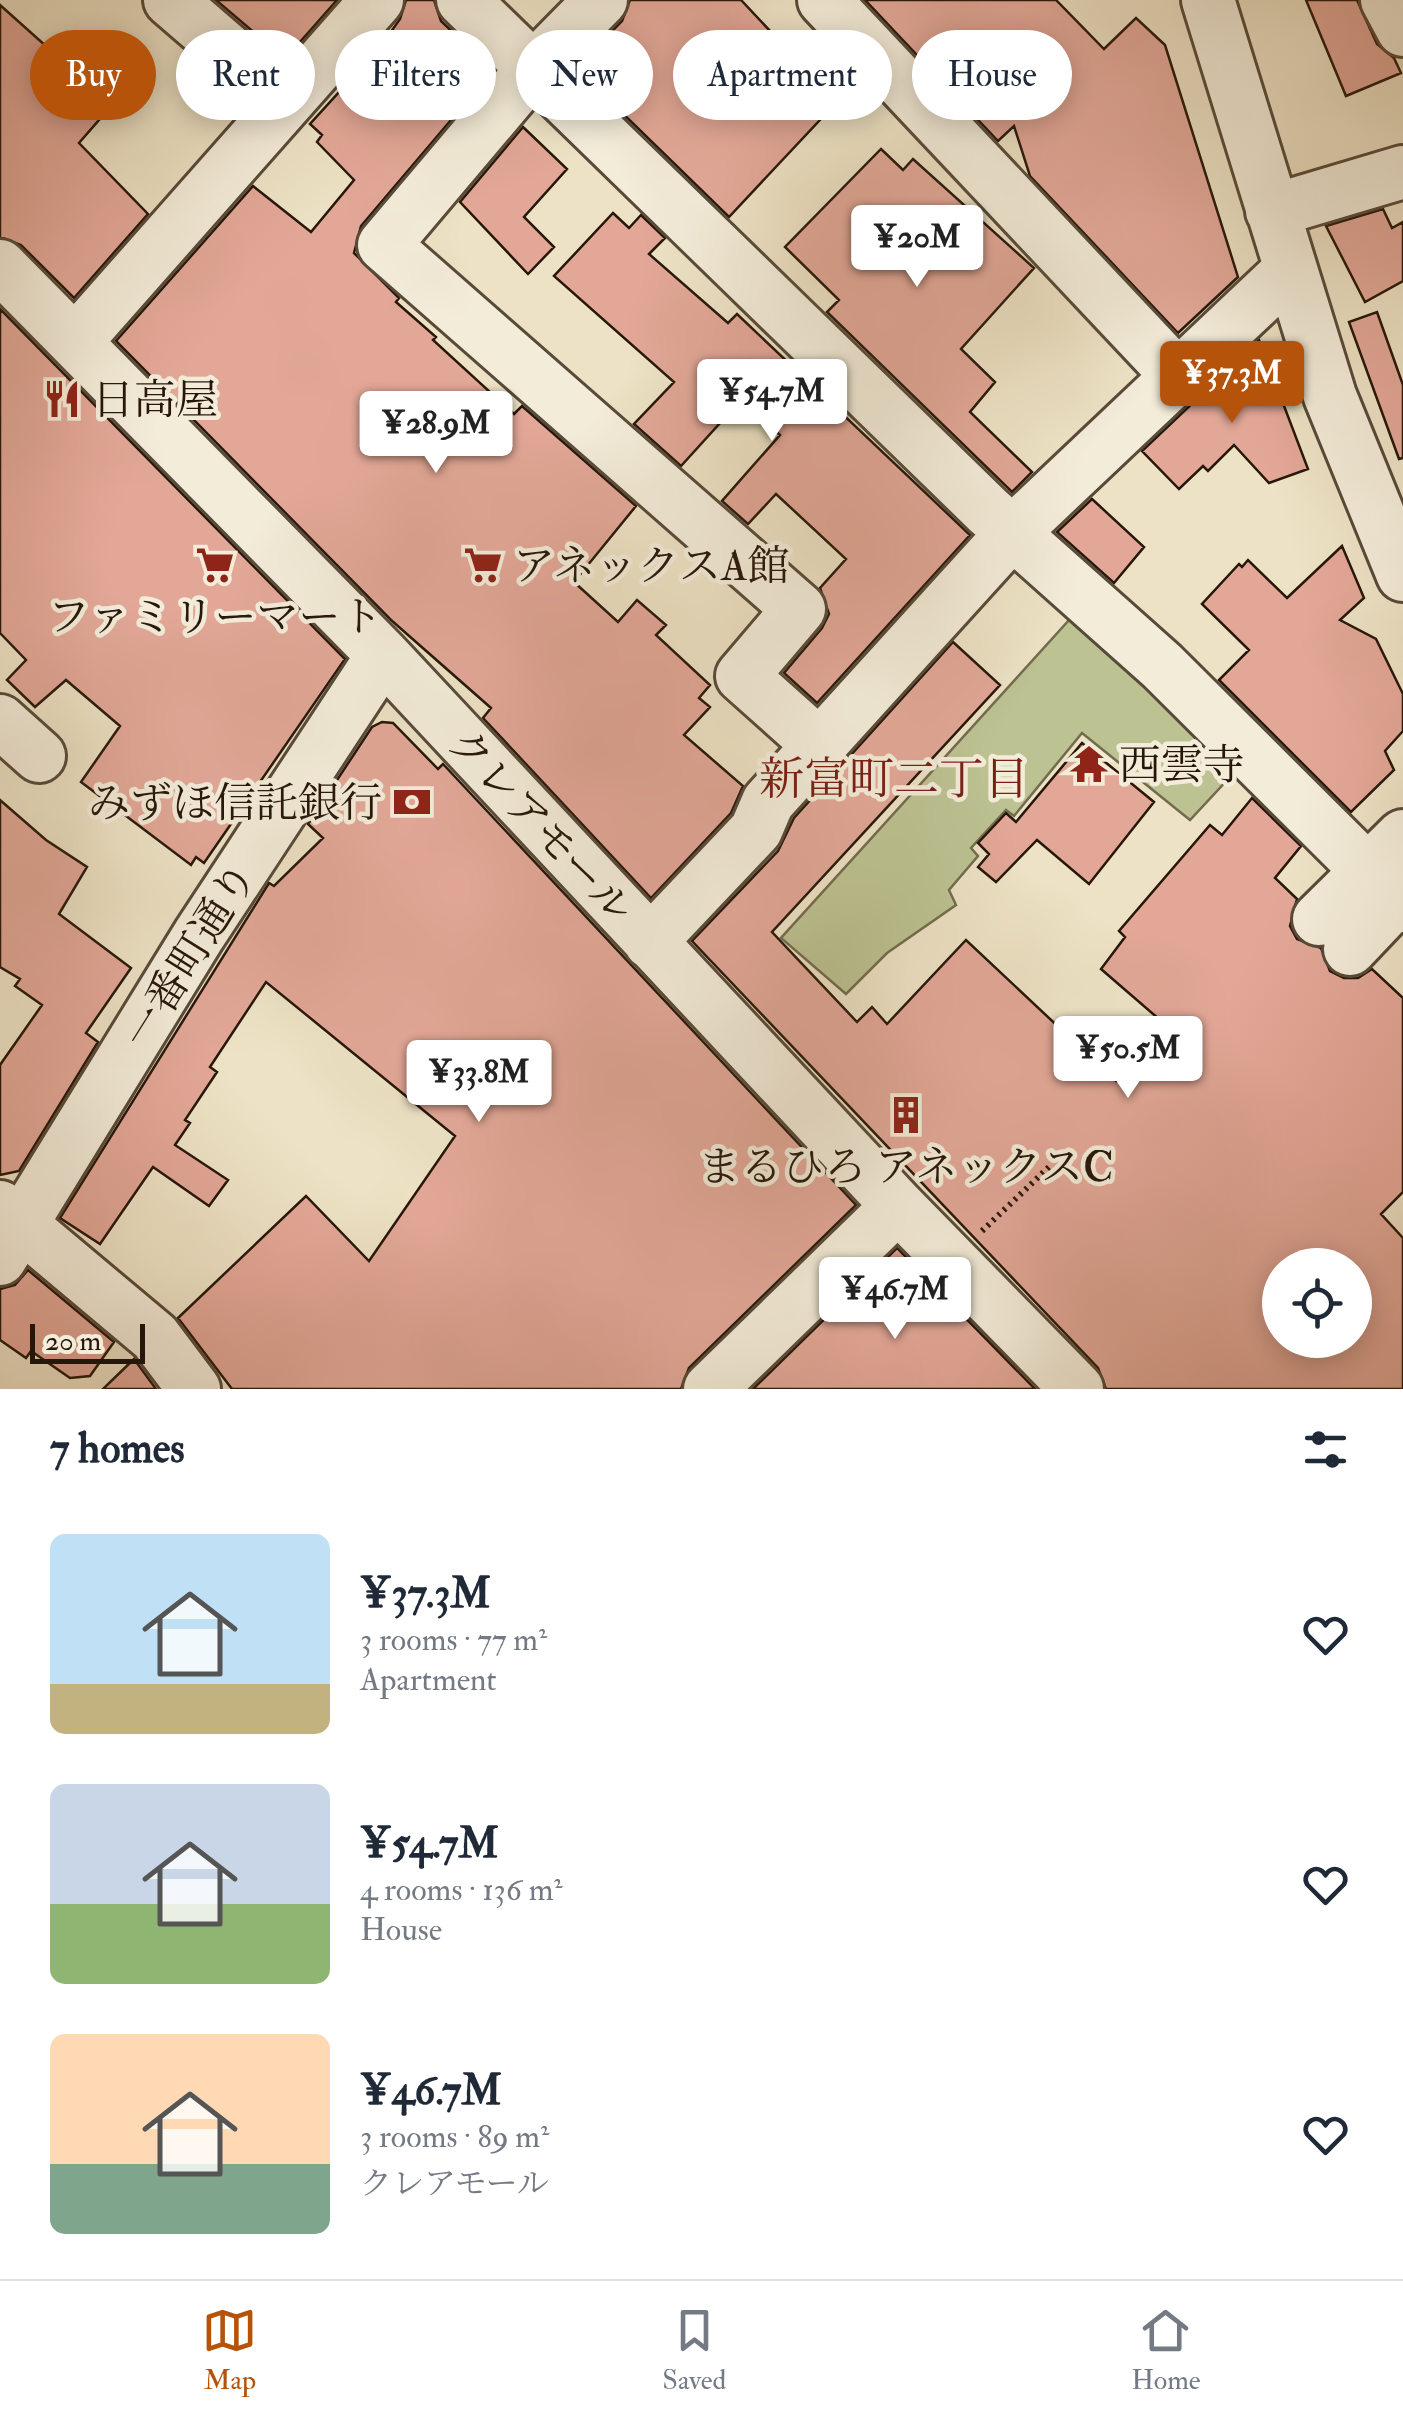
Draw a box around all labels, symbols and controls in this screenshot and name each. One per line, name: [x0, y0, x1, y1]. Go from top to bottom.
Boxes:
chip: Buy: [30, 30, 156, 120]
chip: Rent: [176, 30, 315, 120]
chip: Filters: [335, 30, 496, 120]
chip: New: [516, 30, 653, 120]
chip: Apartment: [673, 30, 892, 120]
chip: House: [912, 30, 1072, 120]
pin: ¥20M: [858, 205, 976, 290]
text: ¥20M: [873, 217, 961, 257]
pin: ¥37.3M: [1151, 341, 1313, 426]
text: ¥37.3M: [1182, 353, 1282, 393]
pin: ¥54.7M: [691, 359, 853, 444]
text: ¥54.7M: [719, 371, 825, 411]
place label: 日高屋: [92, 375, 218, 427]
restaurant icon: 日高屋: [41, 378, 83, 420]
pin: ¥28.9M: [355, 391, 517, 476]
text: ¥28.9M: [382, 403, 490, 443]
place label: アネックスA館: [513, 541, 790, 593]
supermarket icon: ファミリーマート: [194, 544, 236, 586]
supermarket icon: アネックスA館: [462, 544, 504, 586]
place label: ファミリーマート: [47, 592, 383, 644]
street label: クレアモール: [436, 718, 643, 935]
place label: 西雲寺: [1119, 740, 1245, 792]
temple icon: 西雲寺: [1068, 743, 1110, 785]
district label: 新富町二丁目: [759, 752, 1029, 808]
place label: みずほ信託銀行: [88, 778, 382, 830]
bank icon: みずほ信託銀行: [391, 781, 433, 823]
street label: 一番町通り: [113, 853, 268, 1059]
pin: ¥50.5M: [1047, 1016, 1209, 1101]
text: ¥50.5M: [1076, 1028, 1180, 1068]
pin: ¥33.8M: [398, 1040, 560, 1125]
text: ¥33.8M: [429, 1052, 529, 1092]
building icon: まるひろ アネックスC: [885, 1094, 927, 1136]
place label: まるひろ アネックスC: [698, 1142, 1114, 1194]
map controls: [1262, 1248, 1372, 1358]
button: locate: [1262, 1248, 1372, 1358]
pin: ¥46.7M: [814, 1257, 976, 1342]
text: ¥46.7M: [841, 1269, 949, 1309]
scale bar: [30, 1319, 145, 1364]
text: 20 m: [45, 1324, 101, 1359]
icon: filters: [1298, 1422, 1353, 1477]
text: 7 homes: [50, 1423, 185, 1475]
text: ¥37.3M: [360, 1568, 491, 1620]
icon: home: [130, 1574, 250, 1694]
icon: heart: [1298, 1607, 1353, 1662]
text: 3 rooms · 77 m²: [360, 1620, 547, 1660]
text: Apartment: [360, 1660, 497, 1700]
text: ¥54.7M: [360, 1818, 499, 1870]
icon: home: [130, 1824, 250, 1944]
icon: heart: [1298, 1857, 1353, 1912]
text: 4 rooms · 136 m²: [360, 1870, 563, 1910]
text: House: [360, 1910, 442, 1950]
text: ¥46.7M: [360, 2065, 502, 2117]
icon: home: [130, 2074, 250, 2194]
icon: heart: [1298, 2107, 1353, 2162]
text: 3 rooms · 89 m²: [360, 2117, 549, 2157]
text: クレアモール: [360, 2164, 549, 2204]
tab: Map: [202, 2303, 257, 2398]
tab: Saved: [662, 2303, 726, 2398]
tab: Home: [1131, 2303, 1201, 2398]

